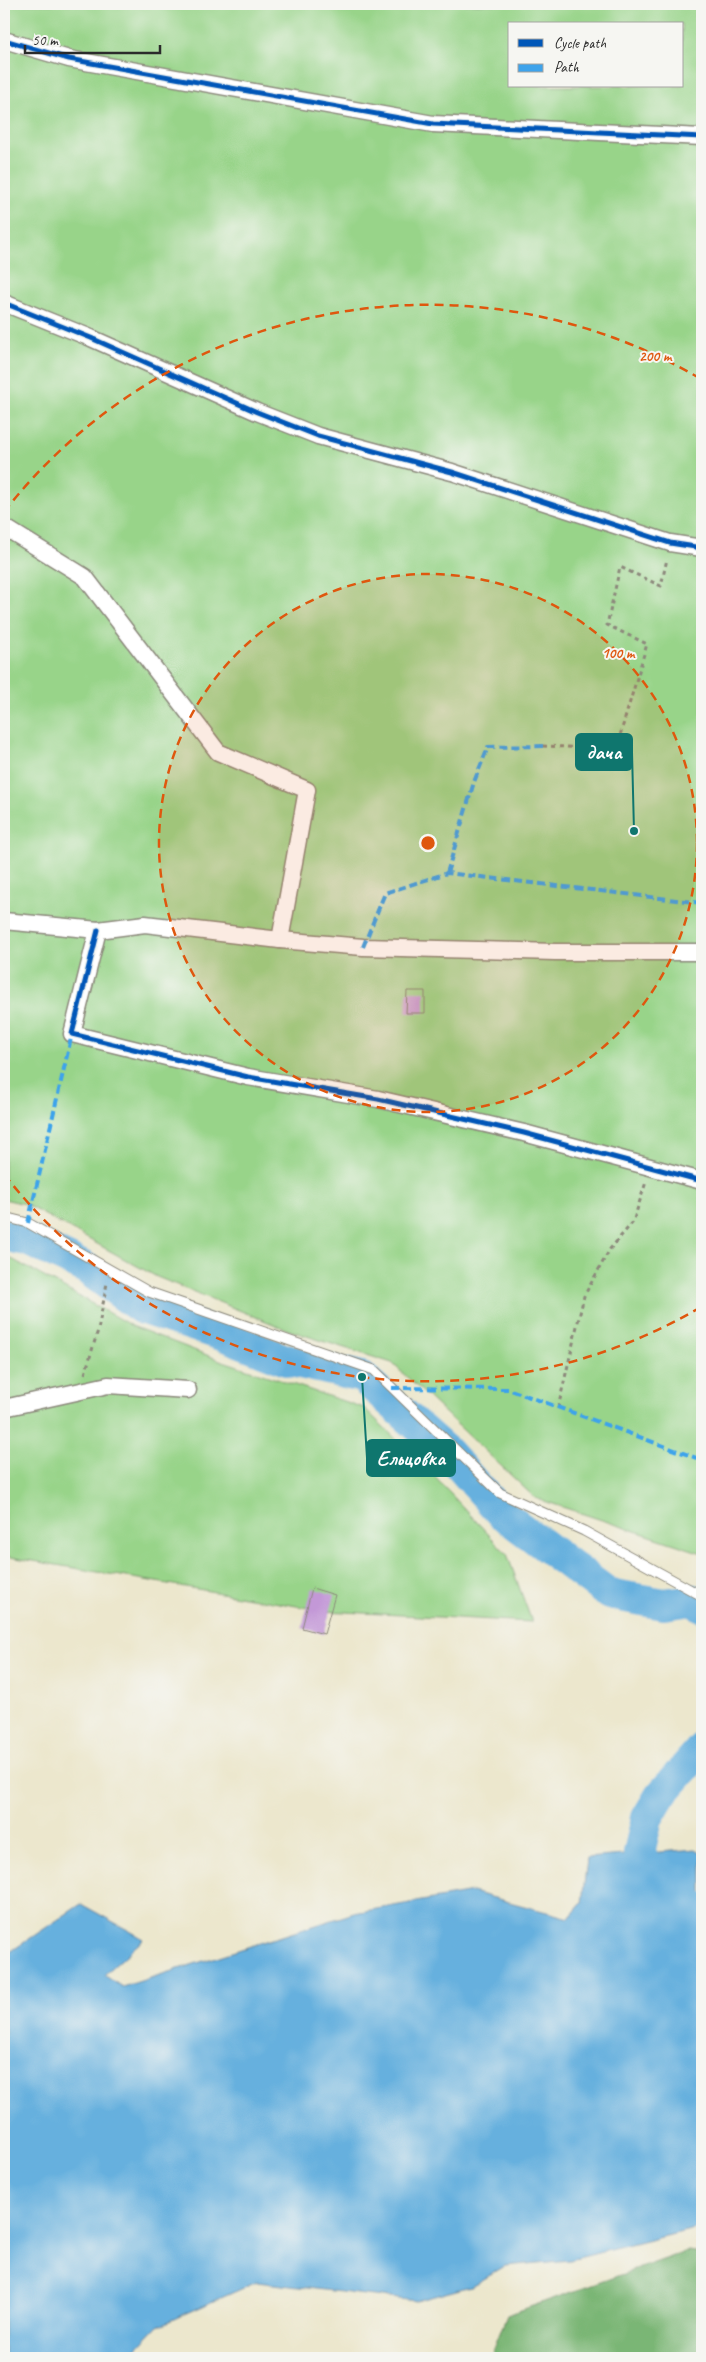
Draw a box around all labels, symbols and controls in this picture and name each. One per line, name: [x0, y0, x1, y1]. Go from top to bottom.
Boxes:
scale bar: [25, 22, 160, 54]
legend: [508, 22, 684, 88]
text: 50 m: [32, 31, 59, 50]
text: Cycle path: [554, 34, 606, 53]
text: Path: [554, 58, 580, 77]
text: 200 m: [639, 347, 673, 366]
text: 100 m: [602, 644, 636, 663]
callout: дача: [576, 734, 632, 770]
text: дача: [586, 739, 623, 765]
centre of rings: [419, 834, 437, 852]
callout: Ельцовка: [367, 1440, 455, 1476]
text: Ельцовка: [377, 1445, 447, 1471]

